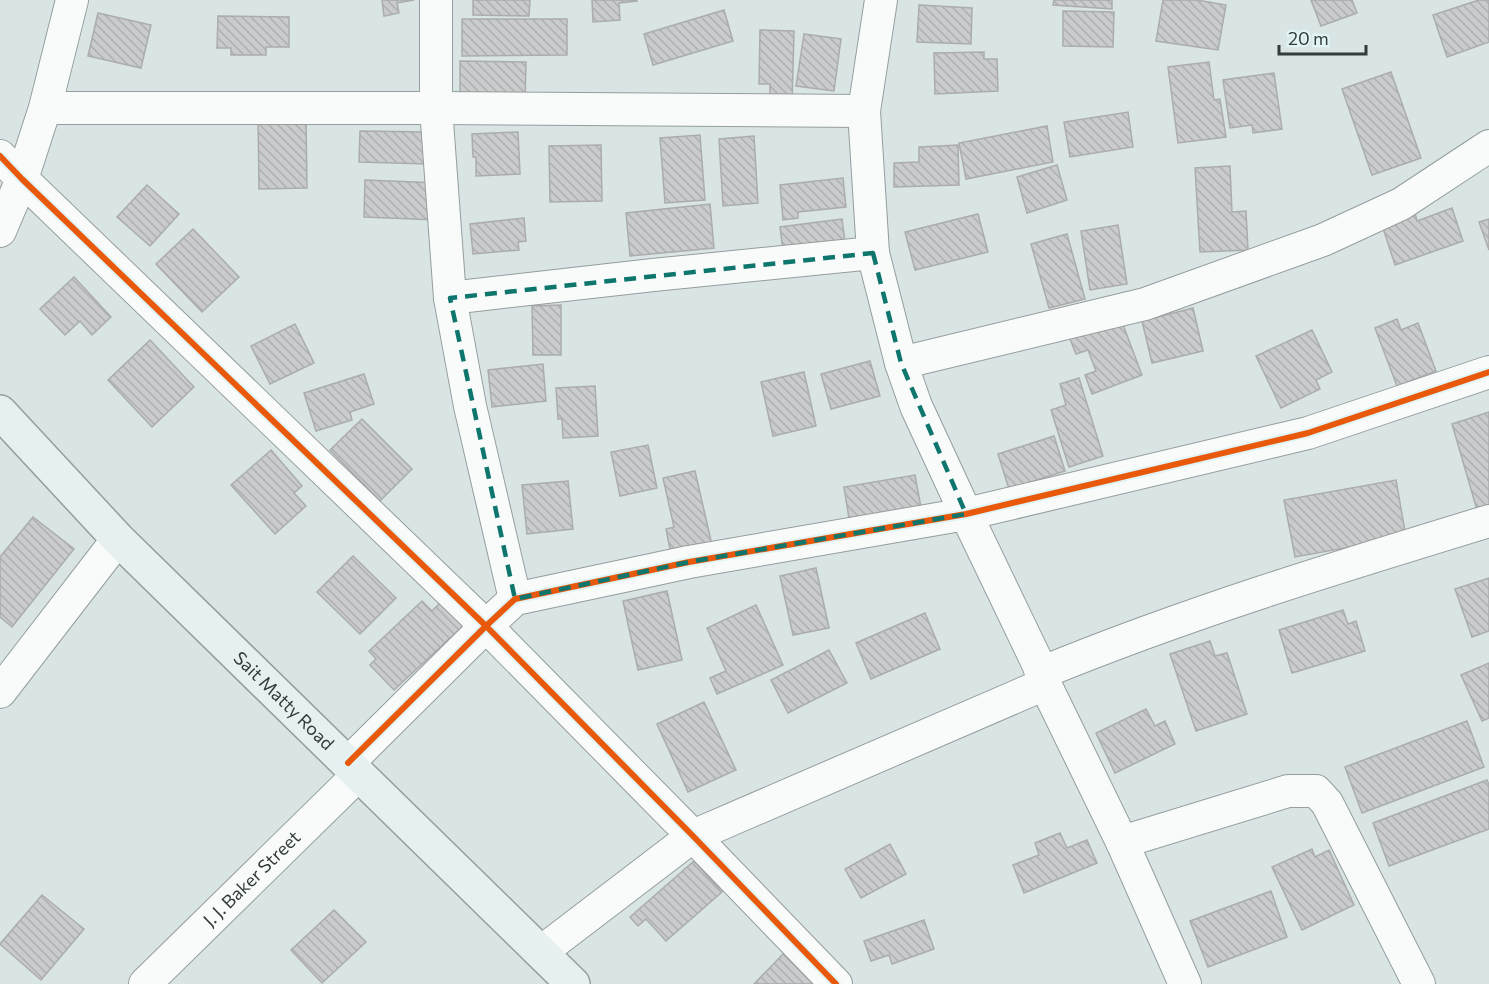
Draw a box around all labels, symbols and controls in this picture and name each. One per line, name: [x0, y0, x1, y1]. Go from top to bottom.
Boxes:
scale bar: [1279, 18, 1366, 56]
text: 20 m: [1288, 27, 1329, 49]
street label: Sait Matty Road: [230, 646, 339, 754]
street label: J. J. Baker Street: [198, 826, 305, 931]

